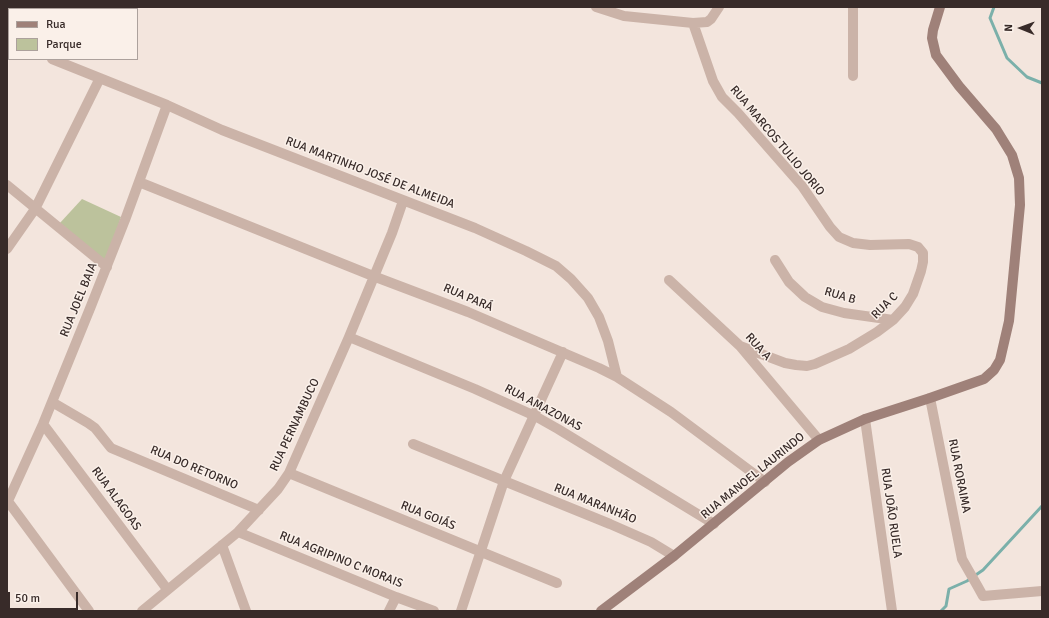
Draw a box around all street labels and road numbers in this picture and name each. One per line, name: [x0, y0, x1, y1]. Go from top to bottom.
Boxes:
street label: RUA MARCOS TULIO JORIO: [727, 83, 827, 199]
street label: RUA MARTINHO JOSÉ DE ALMEIDA: [283, 134, 457, 212]
street label: RUA JOEL BAIA: [58, 261, 100, 339]
street label: RUA PARÁ: [441, 281, 495, 315]
street label: RUA B: [823, 285, 857, 307]
street label: RUA C: [869, 290, 901, 322]
street label: RUA A: [742, 330, 774, 364]
street label: RUA PERNAMBUCO: [267, 376, 323, 474]
street label: RUA AMAZONAS: [502, 382, 584, 434]
street label: RUA MANOEL LAURINDO: [698, 430, 808, 522]
street label: RUA RORAIMA: [945, 438, 973, 514]
street label: RUA DO RETORNO: [148, 443, 240, 493]
street label: RUA ALAGOAS: [88, 464, 144, 534]
street label: RUA JOÃO RUELA: [878, 467, 904, 559]
street label: RUA MARANHÃO: [552, 481, 638, 527]
street label: RUA GOIÁS: [398, 498, 458, 534]
street label: RUA AGRIPINO C MORAIS: [277, 529, 405, 591]

